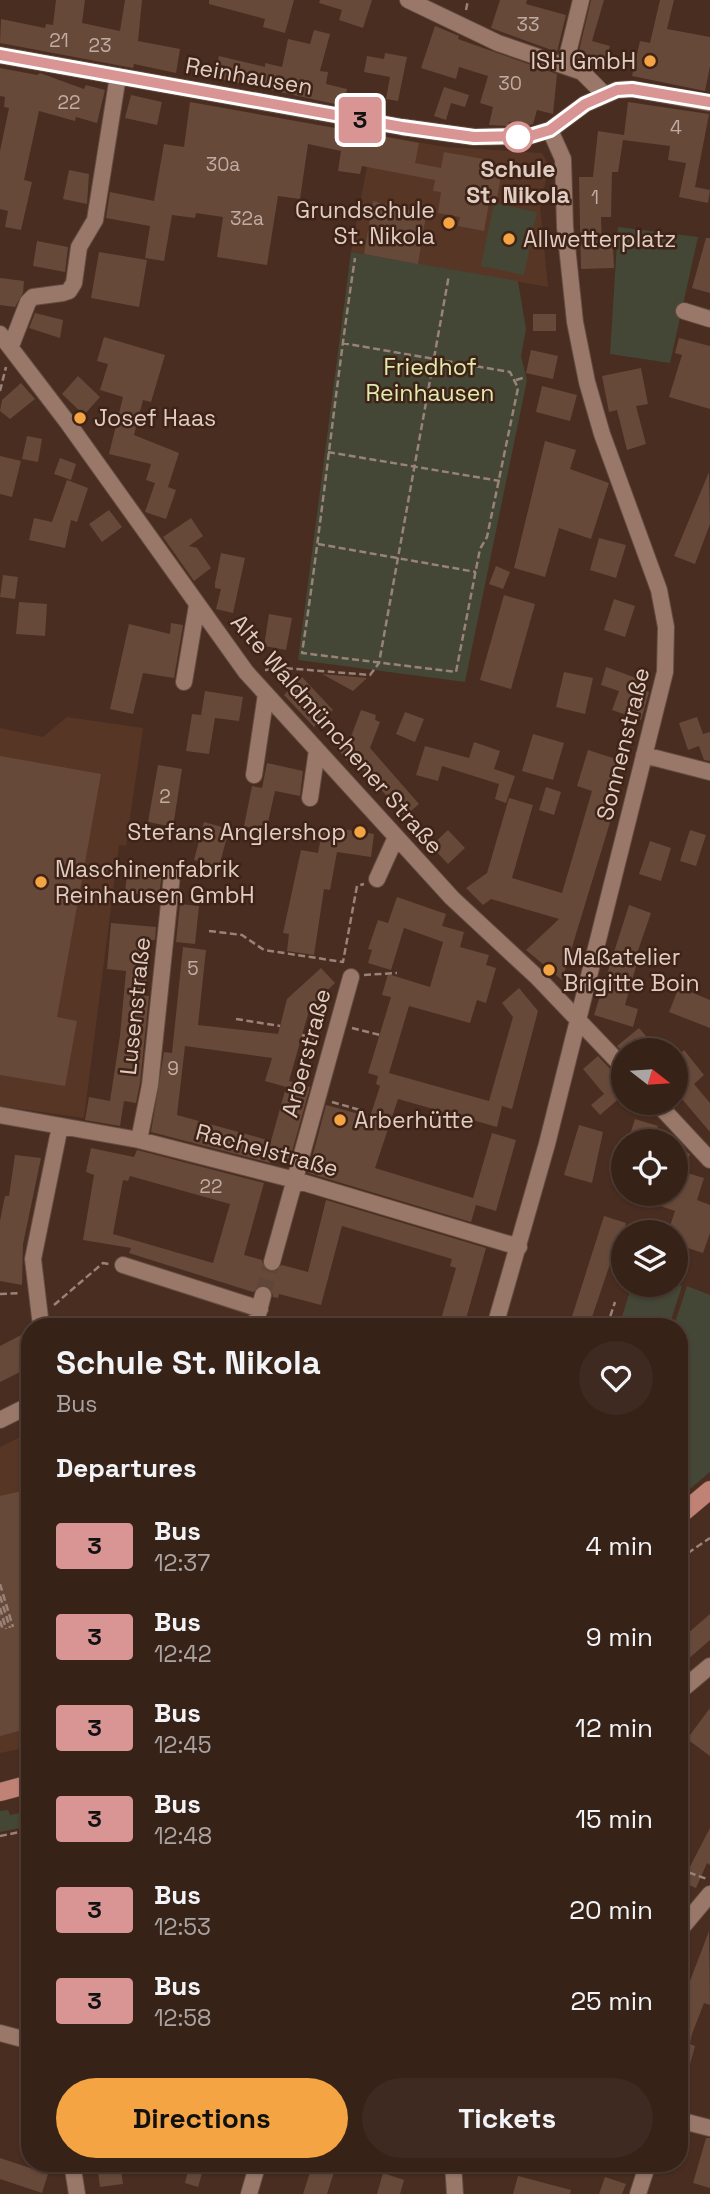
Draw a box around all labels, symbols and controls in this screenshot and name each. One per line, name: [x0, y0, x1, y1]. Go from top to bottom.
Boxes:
house number: 33: [517, 12, 539, 37]
house number: 21: [49, 28, 69, 53]
house number: 23: [89, 33, 111, 58]
place label: ISH GmbH: [530, 46, 636, 76]
street label: Reinhausen: [183, 50, 315, 102]
marker: ISH GmbH: [642, 53, 658, 69]
house number: 30: [498, 71, 522, 96]
house number: 22: [58, 90, 80, 115]
line badge: 3: [337, 97, 383, 143]
text: 3: [353, 104, 367, 135]
house number: 4: [670, 115, 682, 140]
marker: Schule St. Nikola: [503, 122, 533, 152]
house number: 30a: [206, 152, 240, 177]
place label: Schule St. Nikola: [466, 154, 570, 210]
house number: 1: [591, 185, 599, 210]
place label: Grundschule St. Nikola: [295, 195, 435, 251]
house number: 32a: [230, 206, 264, 231]
marker: Grundschule St. Nikola: [441, 215, 457, 231]
place label: Allwetterplatz: [523, 224, 676, 254]
marker: Allwetterplatz: [501, 231, 517, 247]
park label: Friedhof Reinhausen: [366, 352, 494, 408]
place label: Josef Haas: [94, 403, 216, 433]
marker: Josef Haas: [72, 410, 88, 426]
street label: Alte Waldmünchener Straße: [224, 608, 450, 860]
street label: Sonnenstraße: [590, 665, 656, 823]
house number: 2: [159, 784, 171, 809]
place label: Stefans Anglershop: [127, 817, 346, 847]
marker: Stefans Anglershop: [352, 824, 368, 840]
place label: Maschinenfabrik Reinhausen GmbH: [55, 854, 255, 910]
marker: Maschinenfabrik Reinhausen GmbH: [33, 874, 49, 890]
street label: Lusenstraße: [113, 936, 157, 1076]
place label: Maßatelier Brigitte Boin: [563, 942, 700, 998]
house number: 5: [187, 956, 199, 981]
marker: Maßatelier Brigitte Boin: [541, 962, 557, 978]
street label: Arberstraße: [274, 985, 338, 1121]
north arrow: [611, 1038, 688, 1115]
map controls: [611, 1038, 688, 1297]
house number: 9: [167, 1056, 179, 1081]
place label: Arberhütte: [354, 1105, 474, 1135]
marker: Arberhütte: [332, 1112, 348, 1128]
street label: Rachelstraße: [192, 1117, 342, 1183]
button: locate: [611, 1129, 688, 1206]
house number: 22: [200, 1174, 222, 1199]
button: layers: [611, 1220, 688, 1297]
button: heart: [579, 1341, 653, 1415]
text: Schule St. Nikola: [56, 1342, 321, 1384]
text: Bus: [56, 1389, 97, 1419]
text: Departures: [56, 1451, 197, 1485]
text: Bus: [154, 1514, 201, 1548]
text: 4 min: [585, 1529, 653, 1563]
text: 3: [87, 1530, 102, 1561]
text: 12:37: [154, 1548, 210, 1578]
text: Bus: [154, 1605, 201, 1639]
text: 9 min: [586, 1620, 653, 1654]
text: 3: [87, 1621, 102, 1652]
text: 12:42: [154, 1639, 212, 1669]
text: Bus: [154, 1696, 201, 1730]
text: 12 min: [575, 1711, 653, 1745]
text: 3: [87, 1712, 102, 1743]
text: 12:45: [154, 1730, 211, 1760]
text: Bus: [154, 1787, 201, 1821]
text: 15 min: [575, 1802, 653, 1836]
text: 3: [87, 1803, 102, 1834]
text: 12:48: [154, 1821, 212, 1851]
text: Bus: [154, 1878, 201, 1912]
text: 20 min: [569, 1893, 653, 1927]
text: 3: [87, 1894, 102, 1925]
text: 12:53: [154, 1912, 211, 1942]
text: Bus: [154, 1969, 201, 2003]
text: 25 min: [570, 1984, 653, 2018]
text: 3: [87, 1985, 102, 2016]
text: 12:58: [154, 2003, 211, 2033]
button: Directions: [56, 2078, 348, 2158]
button: Tickets: [362, 2078, 653, 2158]

